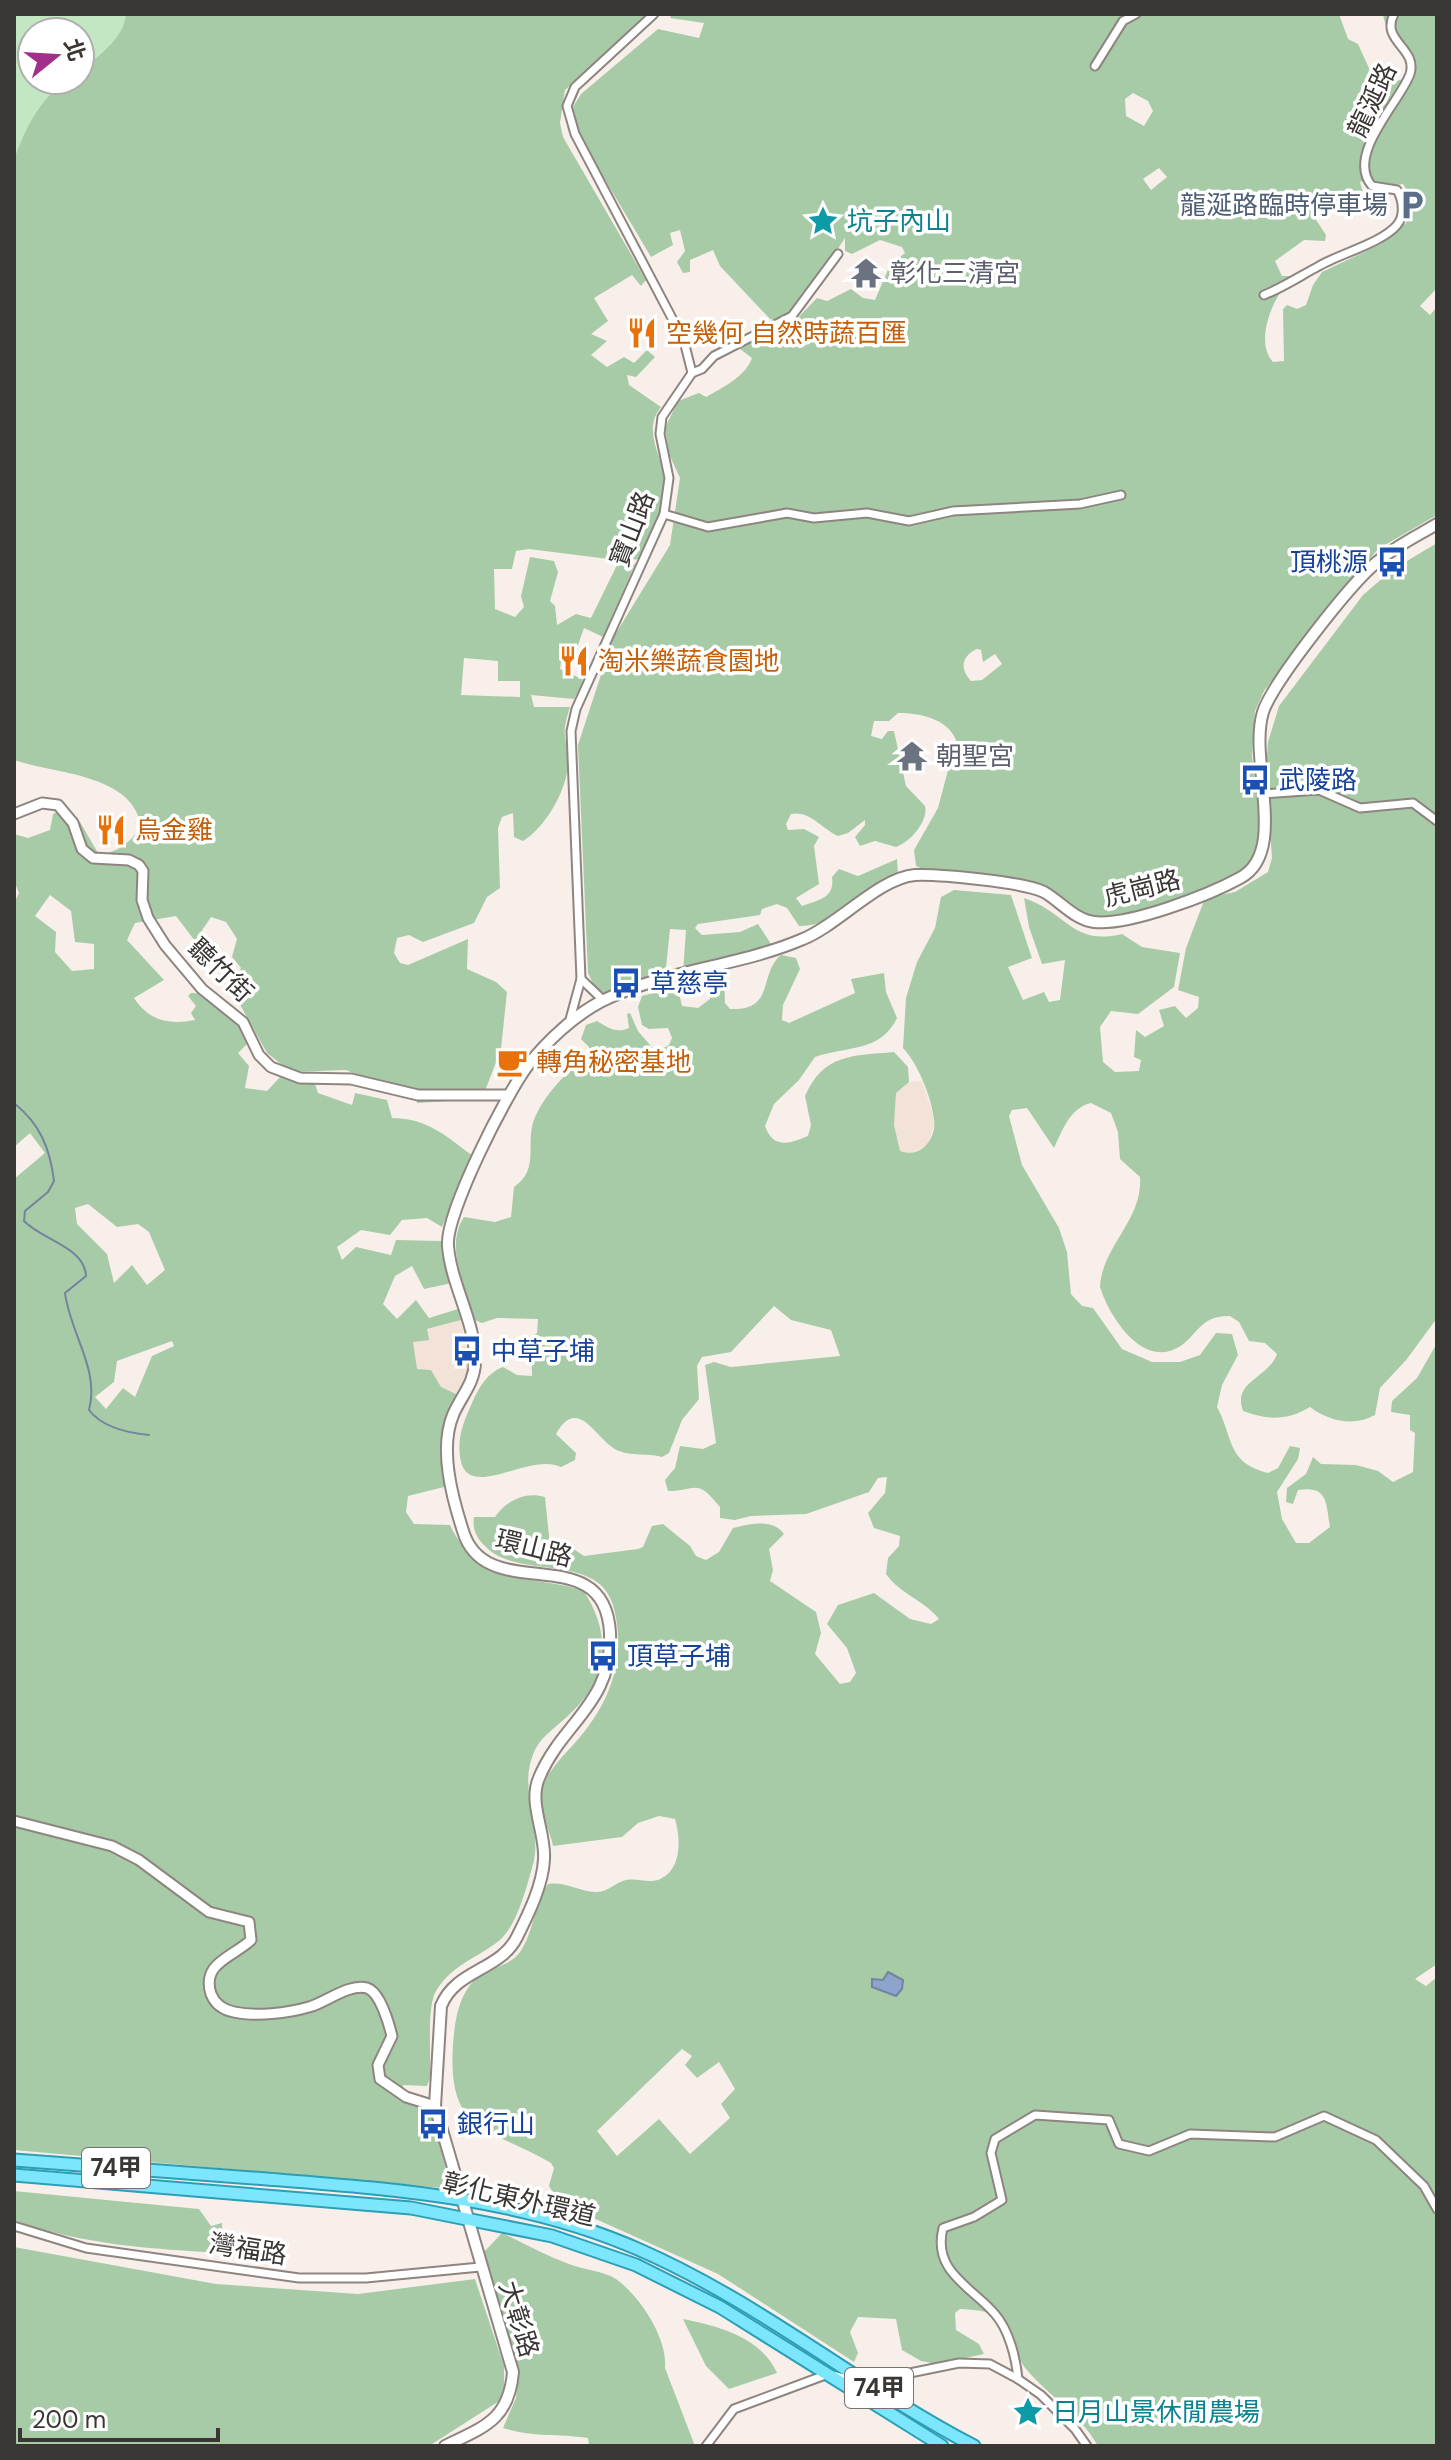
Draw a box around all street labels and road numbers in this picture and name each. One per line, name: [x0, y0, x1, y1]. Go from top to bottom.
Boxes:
street label: 龍涎路: [1340, 57, 1404, 143]
street label: 寶山路: [602, 486, 662, 572]
street label: 虎崗路: [1100, 862, 1184, 914]
street label: 聽竹街: [181, 931, 261, 1009]
street label: 環山路: [492, 1522, 576, 1574]
road number: 74甲: [82, 2148, 150, 2188]
street label: 彰化東外環道: [439, 2165, 599, 2233]
street label: 灣福路: [207, 2226, 289, 2272]
street label: 大彰路: [491, 2277, 547, 2361]
road number: 74甲: [845, 2368, 913, 2408]

